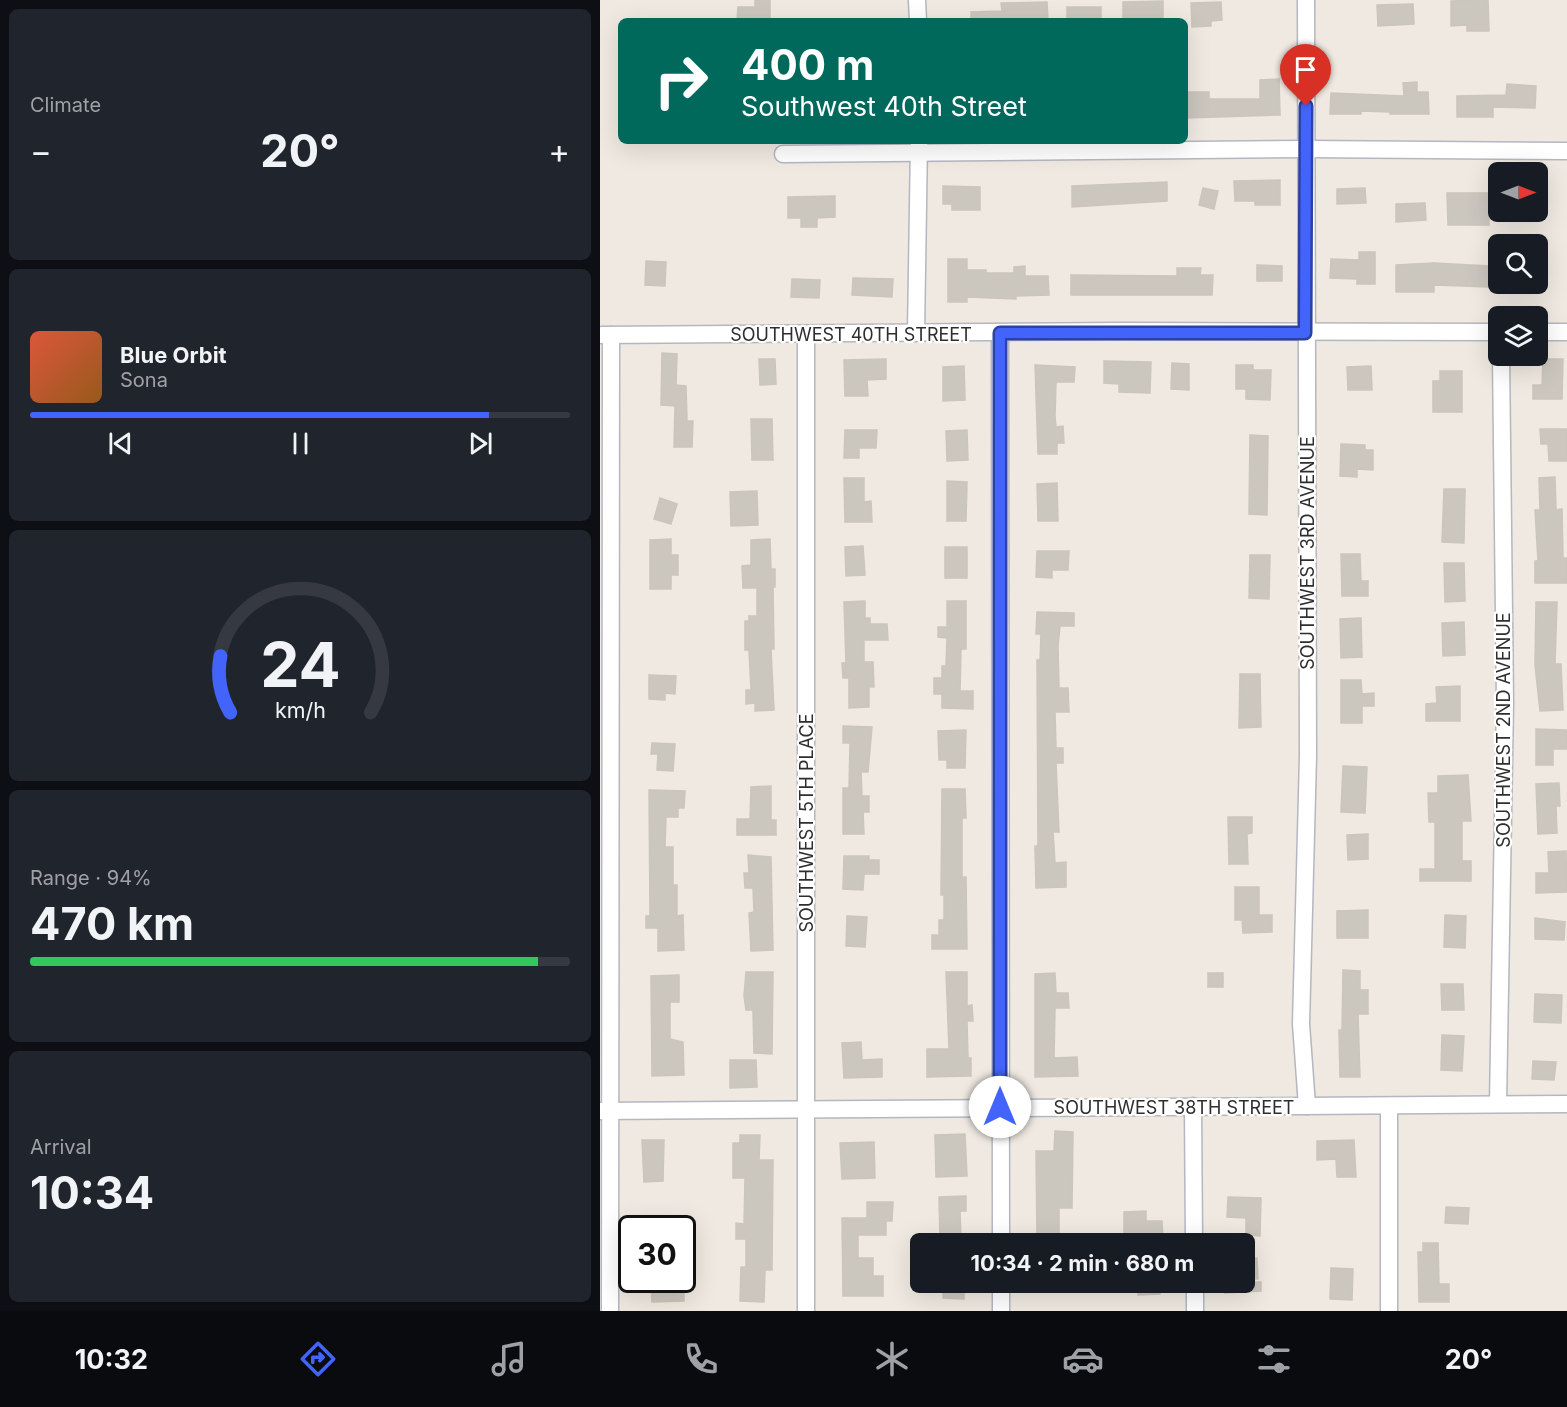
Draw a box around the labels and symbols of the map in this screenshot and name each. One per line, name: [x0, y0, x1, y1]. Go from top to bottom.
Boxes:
pin: [1280, 44, 1331, 106]
north arrow: [1488, 162, 1548, 222]
street label: SOUTHWEST 40TH STREET: [730, 324, 972, 345]
street label: SOUTHWEST 3RD AVENUE: [1297, 436, 1318, 670]
street label: SOUTHWEST 2ND AVENUE: [1493, 612, 1514, 848]
street label: SOUTHWEST 5TH PLACE: [796, 714, 817, 932]
position arrow: [968, 1075, 1032, 1139]
street label: SOUTHWEST 38TH STREET: [1054, 1097, 1294, 1118]
speed limit sign: 30: [618, 1215, 696, 1293]

